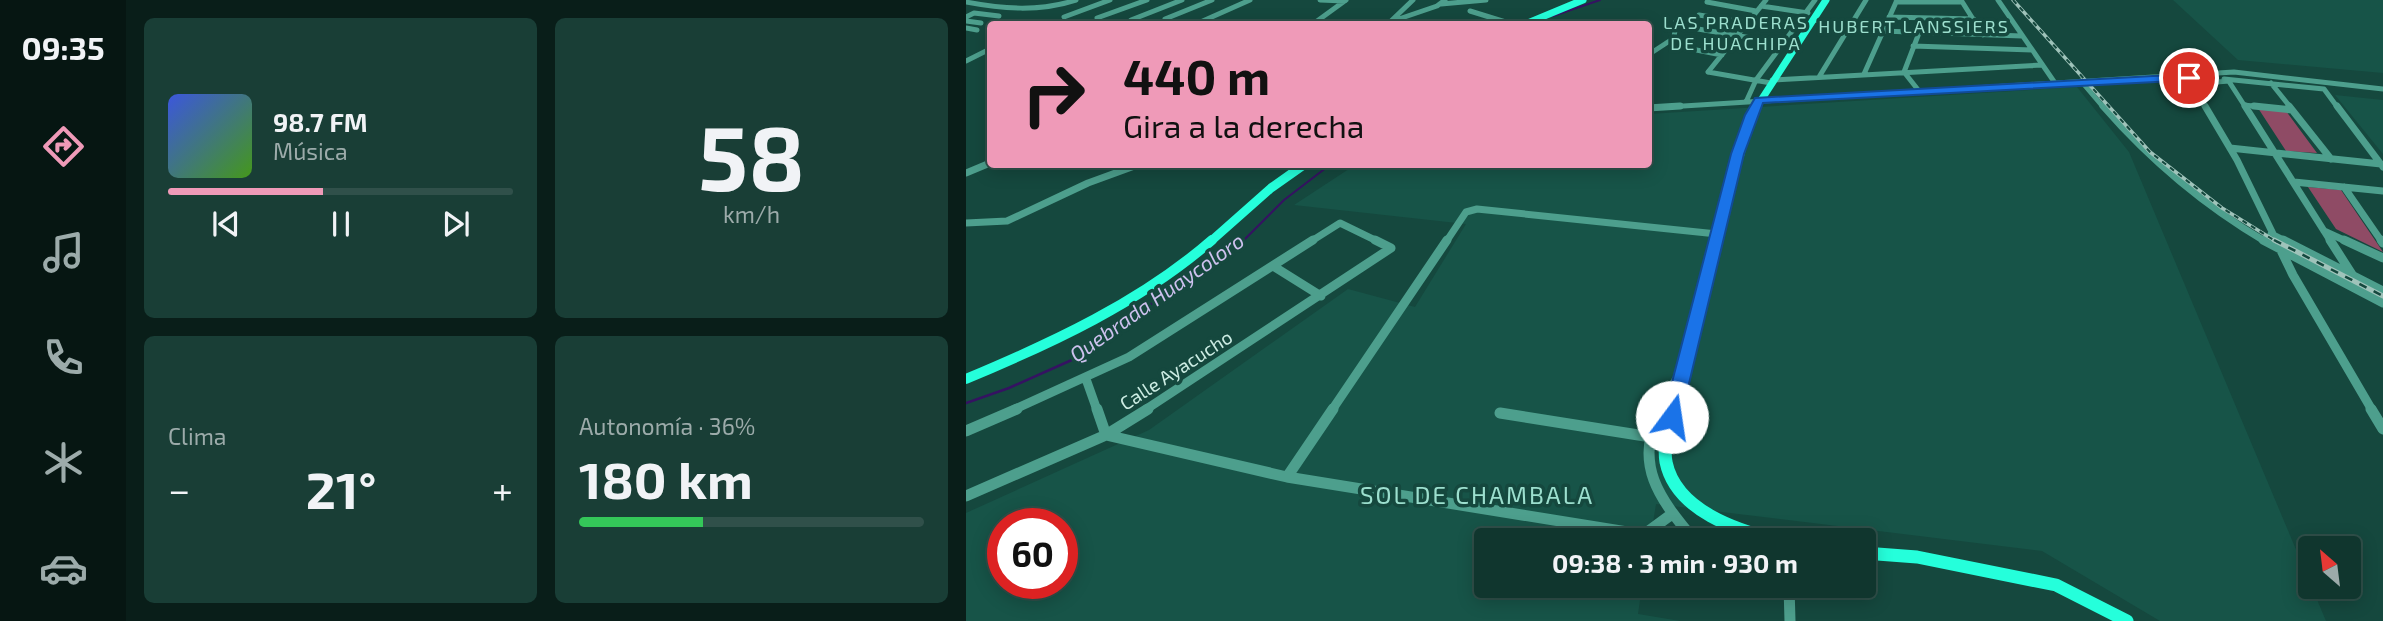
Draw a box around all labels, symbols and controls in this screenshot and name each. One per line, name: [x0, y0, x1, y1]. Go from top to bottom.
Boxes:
district label: LAS PRADERAS DE HUACHIPA: [1663, 11, 1809, 54]
district label: HUBERT LANSSIERS: [1818, 15, 2010, 37]
text: 09:35: [21, 28, 105, 66]
text: 440 m: [1123, 46, 1270, 105]
pin: [2159, 48, 2219, 108]
icon: right: [1008, 49, 1099, 140]
icon: arrive: [2170, 59, 2208, 97]
text: 58: [698, 100, 805, 209]
text: 98.7 FM: [273, 106, 368, 137]
text: Gira a la derecha: [1123, 106, 1364, 144]
icon: directions: [39, 122, 88, 171]
text: Música: [273, 137, 348, 165]
text: km/h: [723, 200, 780, 228]
icon: previous: [207, 205, 245, 243]
icon: pause: [322, 205, 360, 243]
icon: next: [437, 205, 475, 243]
water label: Quebrada Huaycoloro: [1064, 227, 1249, 367]
icon: music: [39, 228, 88, 277]
street label: Calle Ayacucho: [1115, 325, 1236, 415]
icon: phone: [39, 333, 88, 382]
position arrow: [1635, 380, 1709, 454]
text: Autonomía · 36%: [579, 412, 755, 440]
text: Clima: [168, 422, 226, 450]
icon: climate: [39, 438, 88, 487]
text: 180 km: [579, 447, 753, 509]
text: 21°: [306, 457, 376, 519]
text: −: [168, 466, 190, 512]
text: +: [492, 466, 513, 512]
district label: SOL DE CHAMBALA: [1360, 480, 1594, 509]
speed limit sign: 60: [987, 508, 1078, 599]
north arrow: [2298, 536, 2361, 598]
map controls: [2298, 536, 2361, 599]
icon: car: [39, 544, 88, 593]
text: 09:38 · 3 min · 930 m: [1552, 547, 1798, 578]

